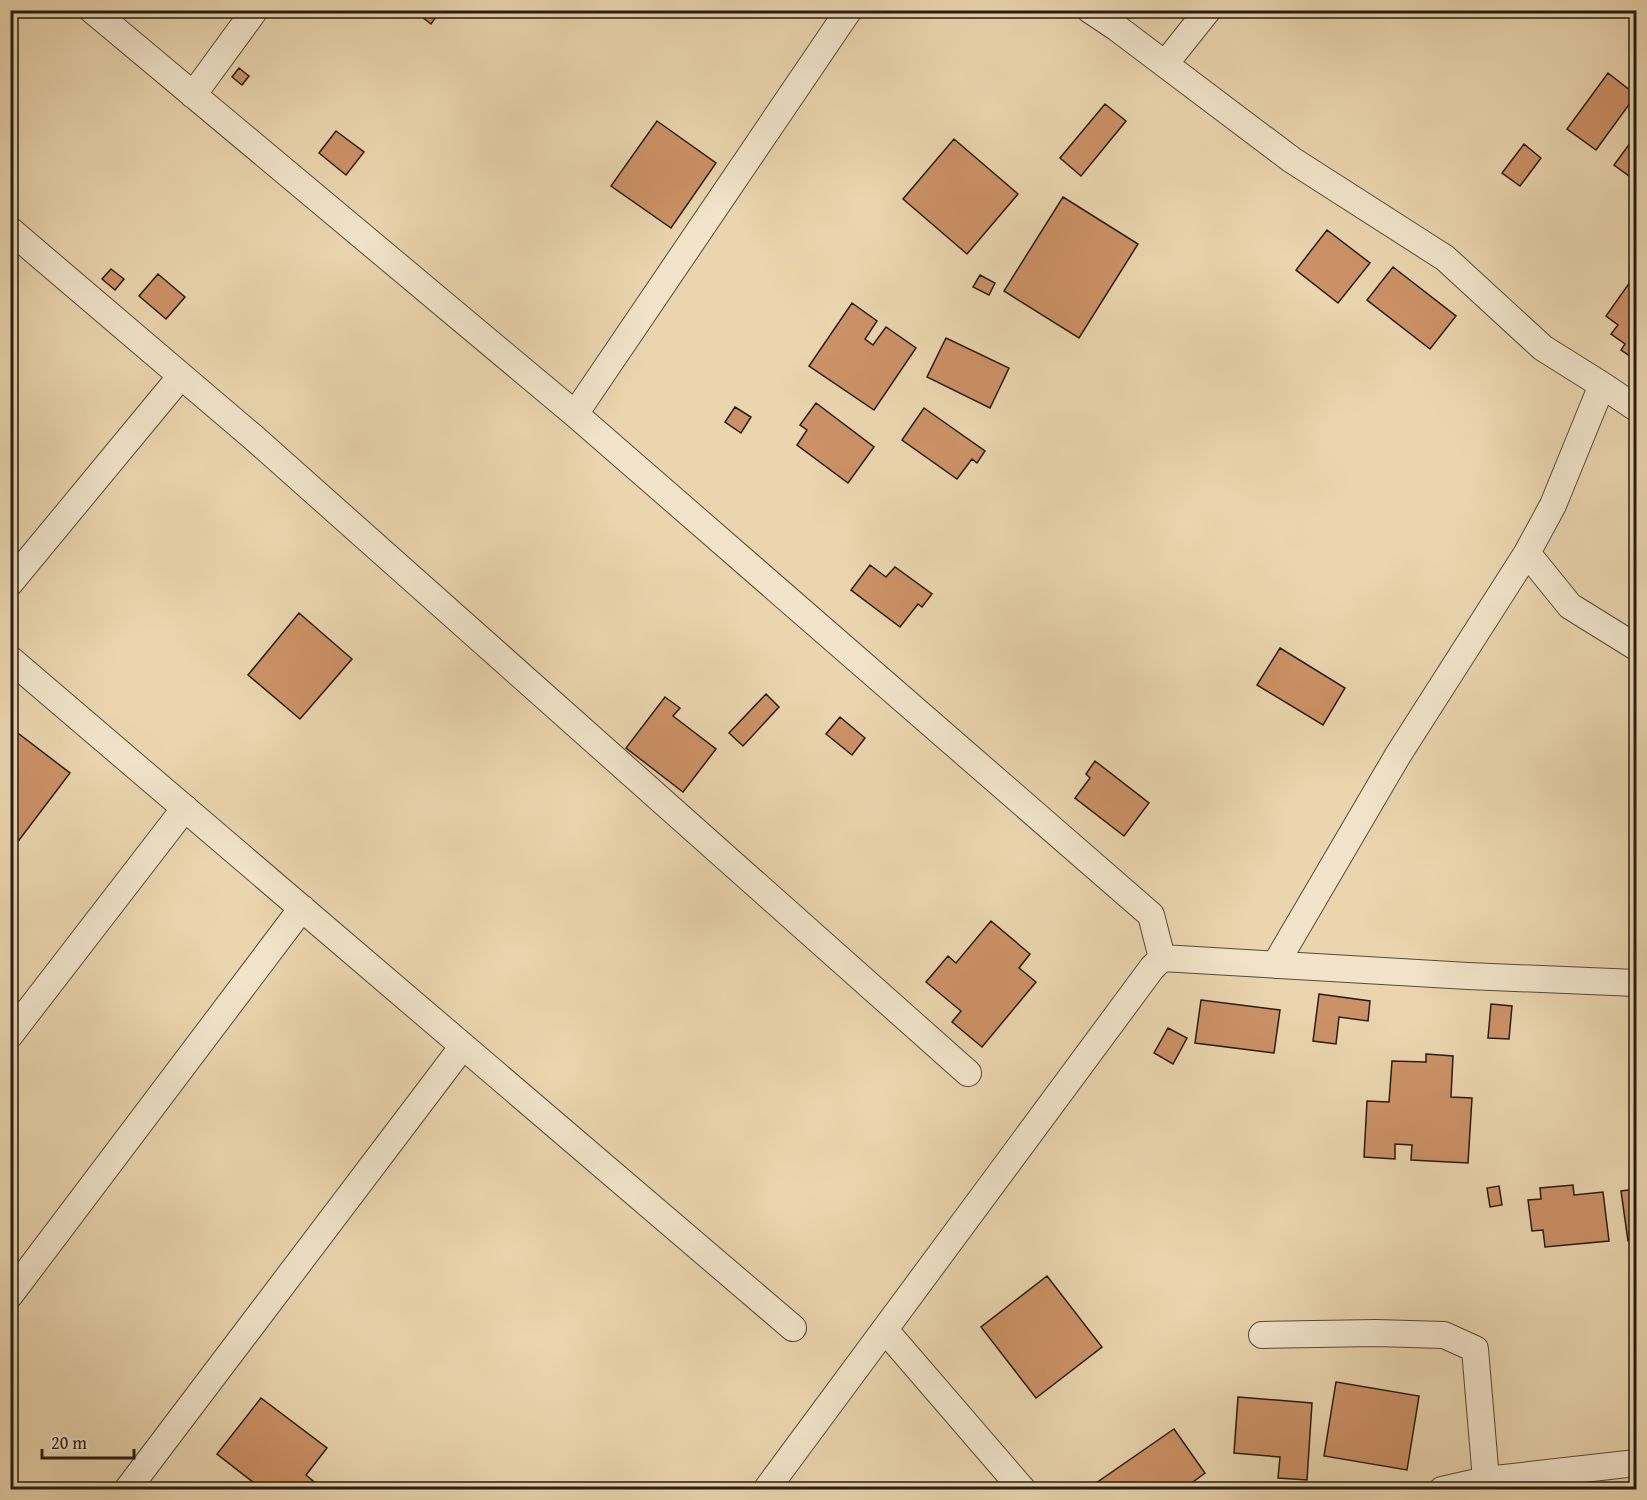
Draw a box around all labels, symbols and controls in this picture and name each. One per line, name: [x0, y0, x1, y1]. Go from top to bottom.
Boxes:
scale bar: [42, 1422, 134, 1460]
text: 20 m: [51, 1429, 87, 1456]

